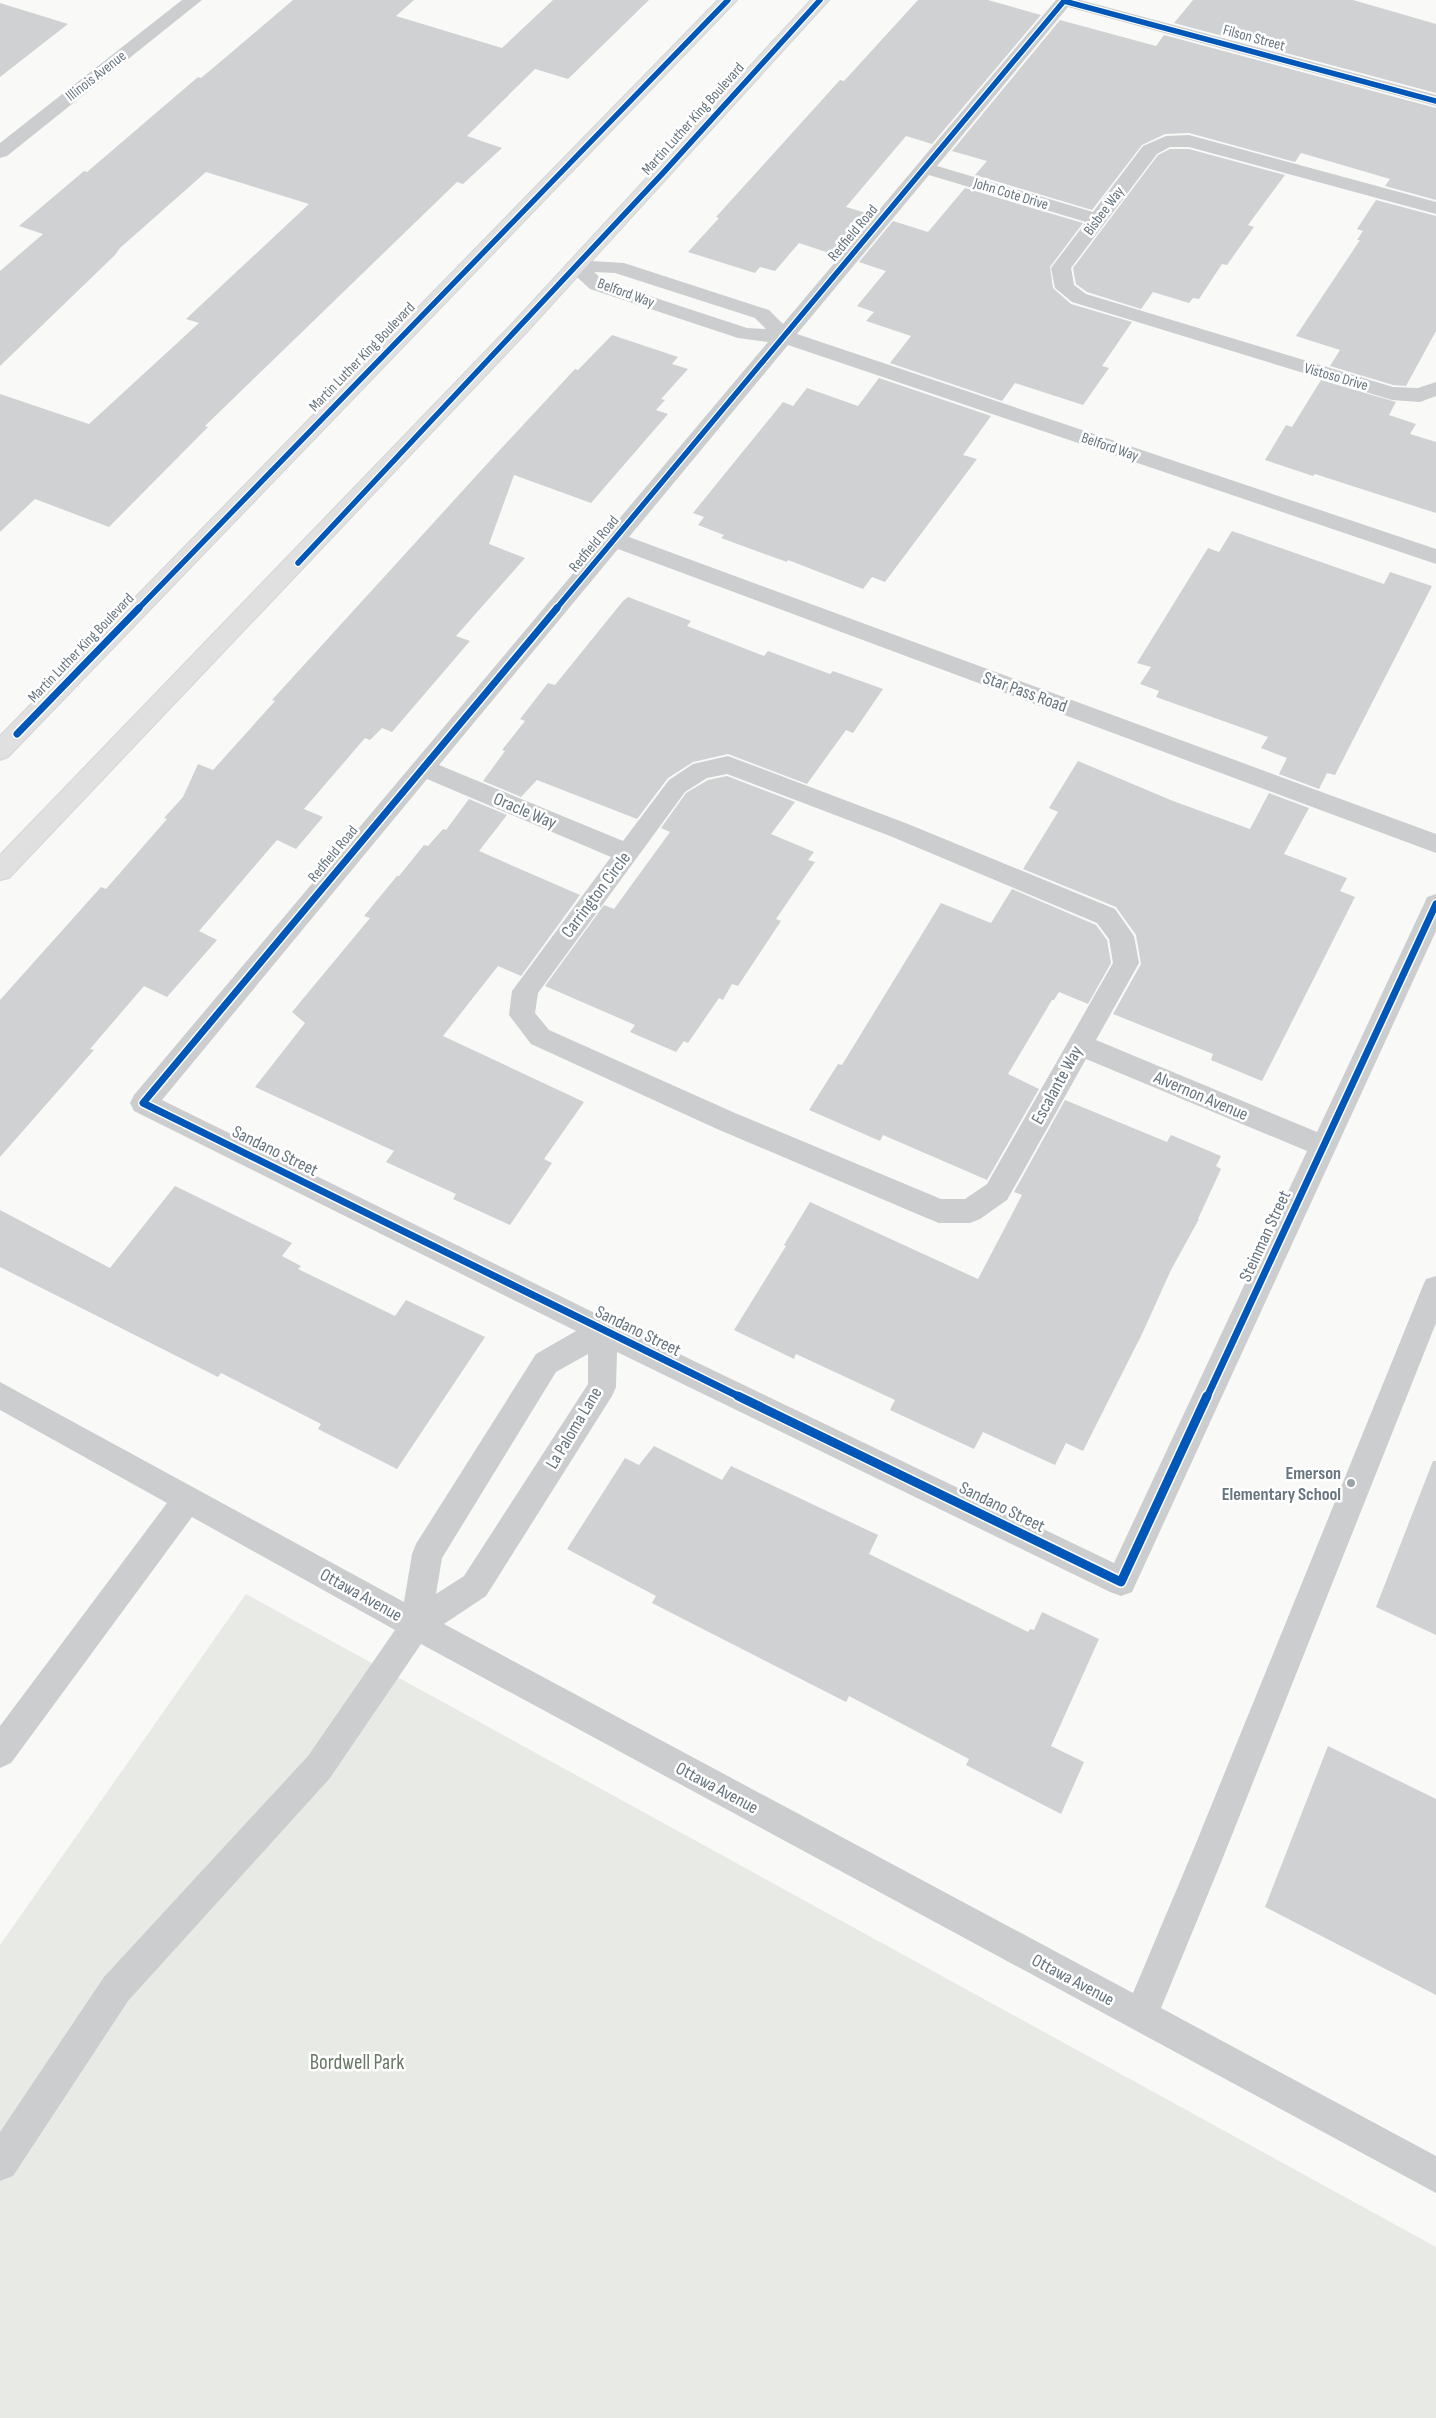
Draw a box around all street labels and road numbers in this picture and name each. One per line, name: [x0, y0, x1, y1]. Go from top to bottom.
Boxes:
street label: Filson Street: [1221, 21, 1288, 56]
street label: Illinois Avenue: [62, 46, 130, 106]
street label: Martin Luther King Boulevard: [637, 59, 749, 179]
street label: John Cote Drive: [970, 173, 1051, 214]
street label: Bisbee Way: [1079, 183, 1129, 239]
street label: Redfield Road: [824, 201, 882, 265]
street label: Belford Way: [595, 274, 657, 312]
street label: Martin Luther King Boulevard: [305, 298, 419, 416]
street label: Vistoso Drive: [1302, 359, 1370, 395]
street label: Belford Way: [1079, 428, 1141, 466]
street label: Redfield Road: [565, 512, 623, 576]
street label: Martin Luther King Boulevard: [24, 589, 138, 707]
street label: Star Pass Road: [980, 667, 1070, 717]
street label: Oracle Way: [490, 788, 560, 834]
street label: Redfield Road: [304, 822, 362, 886]
street label: Carrington Circle: [557, 848, 635, 942]
street label: Escalante Way: [1027, 1042, 1087, 1128]
street label: Alvernon Avenue: [1150, 1066, 1251, 1125]
street label: Sandano Street: [229, 1121, 322, 1181]
street label: Steinman Street: [1235, 1187, 1296, 1285]
street label: Sandano Street: [592, 1301, 685, 1361]
street label: La Paloma Lane: [541, 1383, 607, 1473]
street label: Sandano Street: [956, 1477, 1049, 1537]
street label: Ottawa Avenue: [316, 1564, 406, 1626]
street label: Ottawa Avenue: [672, 1758, 762, 1818]
street label: Ottawa Avenue: [1028, 1950, 1118, 2010]

